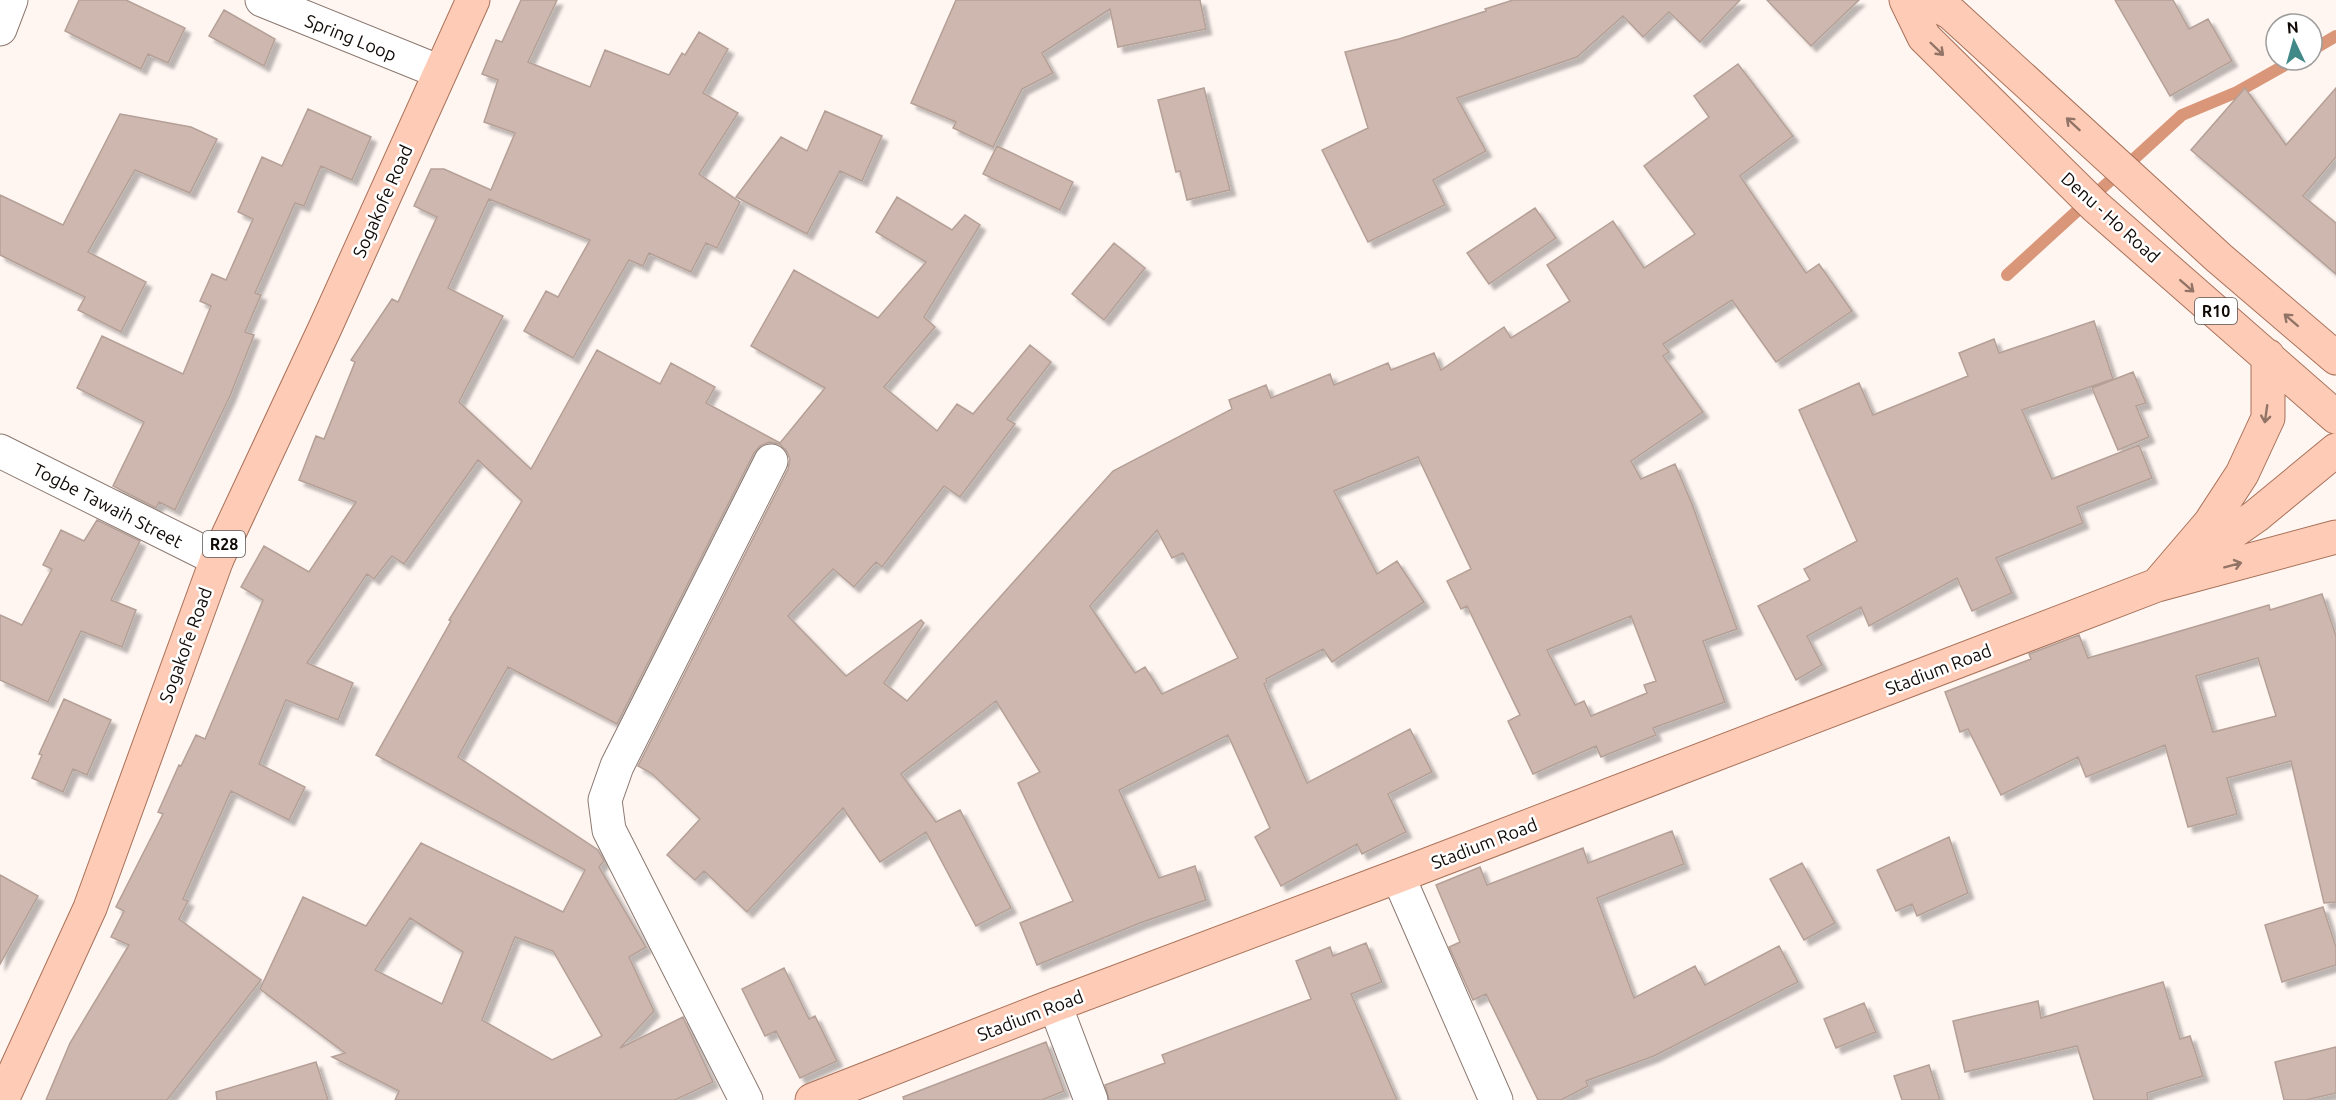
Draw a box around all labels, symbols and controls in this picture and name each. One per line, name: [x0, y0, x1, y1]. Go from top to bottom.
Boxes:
street label: Spring Loop: [302, 10, 400, 64]
north arrow: [2264, 12, 2324, 72]
text: N: [2286, 18, 2299, 37]
one-way arrow: [1929, 42, 1944, 56]
one-way arrow: [2065, 117, 2080, 132]
street label: Sogakofe Road: [348, 142, 416, 260]
street label: Denu - Ho Road: [2058, 168, 2164, 266]
one-way arrow: [2179, 279, 2194, 293]
road number: R10: [2195, 298, 2237, 324]
one-way arrow: [2283, 314, 2299, 327]
one-way arrow: [2261, 404, 2272, 423]
street label: Togbe Tawaih Street: [30, 459, 186, 551]
road number: R28: [203, 531, 245, 557]
one-way arrow: [2224, 558, 2243, 570]
street label: Sogakofe Road: [155, 585, 215, 705]
street label: Stadium Road: [1882, 640, 1994, 698]
street label: Stadium Road: [1428, 814, 1540, 872]
street label: Stadium Road: [974, 986, 1086, 1044]

